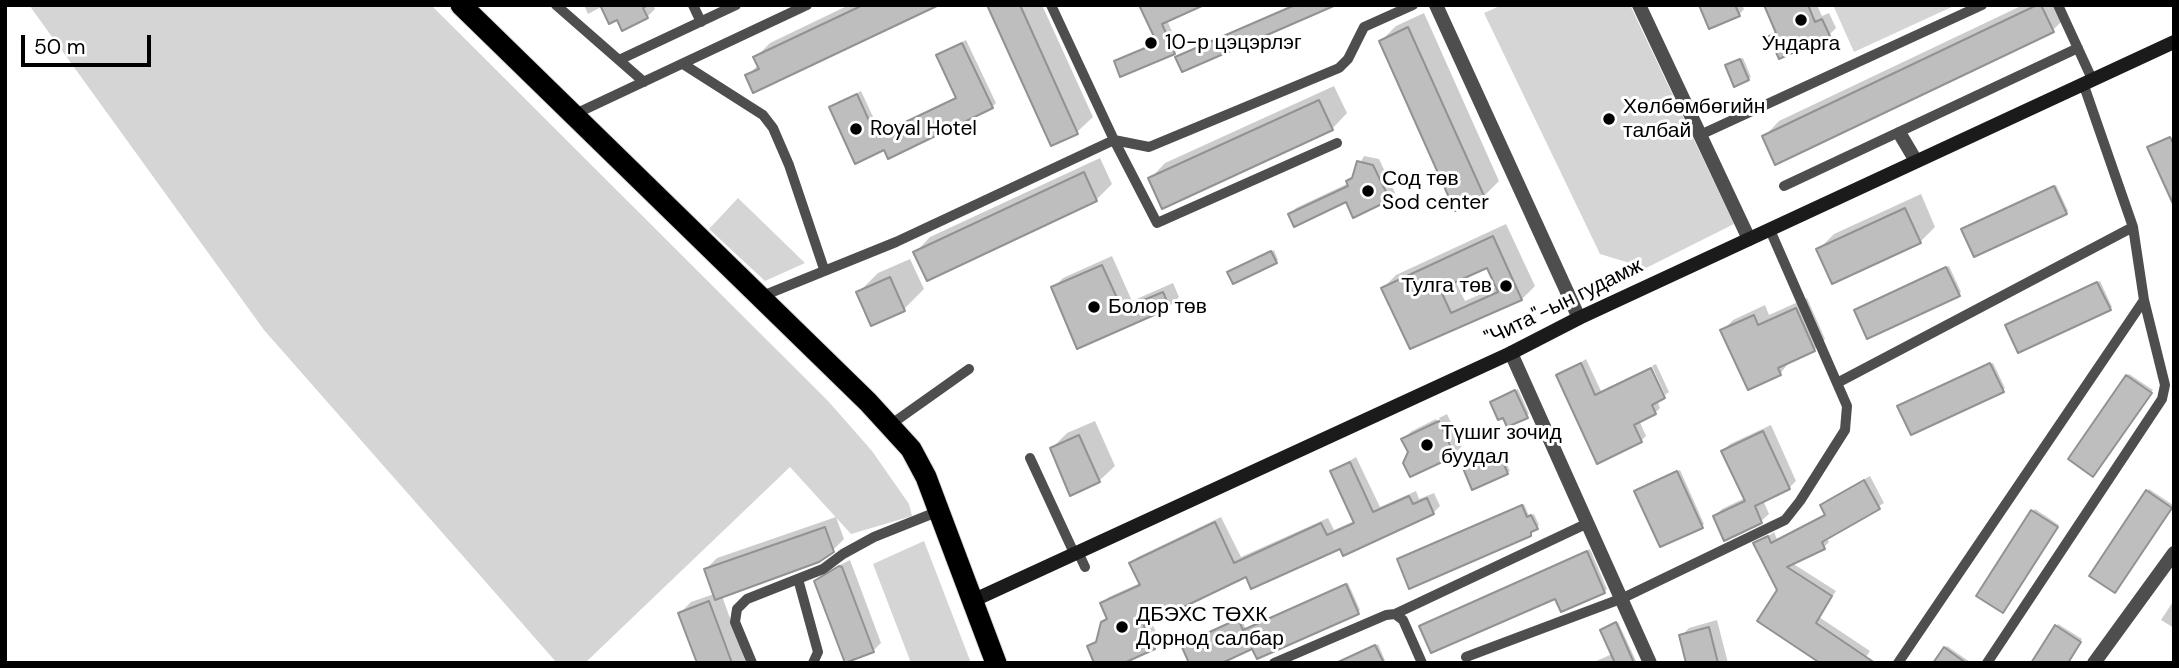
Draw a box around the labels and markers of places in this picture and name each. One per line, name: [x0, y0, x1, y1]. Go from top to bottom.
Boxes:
marker: Ундарга: [1793, 12, 1809, 28]
place label: 10-р цэцэрлэг: [1165, 30, 1302, 56]
place label: Ундарга: [1762, 31, 1840, 57]
marker: 10-р цэцэрлэг: [1143, 35, 1159, 51]
place label: Хөлбөмбөгийн талбай: [1623, 94, 1765, 144]
marker: Хөлбөмбөгийн талбай: [1601, 111, 1617, 127]
place label: Royal Hotel: [870, 116, 977, 142]
marker: Royal Hotel: [848, 121, 864, 137]
place label: Сод төв Sod center: [1382, 166, 1489, 216]
marker: Сод төв Sod center: [1360, 183, 1376, 199]
place label: Тулга төв: [1401, 273, 1492, 299]
marker: Тулга төв: [1498, 278, 1514, 294]
place label: Болор төв: [1108, 294, 1207, 320]
marker: Болор төв: [1086, 299, 1102, 315]
place label: Түшиг зочид буудал: [1441, 420, 1562, 470]
marker: Түшиг зочид буудал: [1419, 437, 1435, 453]
place label: ДБЭХС ТӨХК Дорнод салбар: [1136, 602, 1284, 652]
marker: ДБЭХС ТӨХК Дорнод салбар: [1114, 619, 1130, 635]

